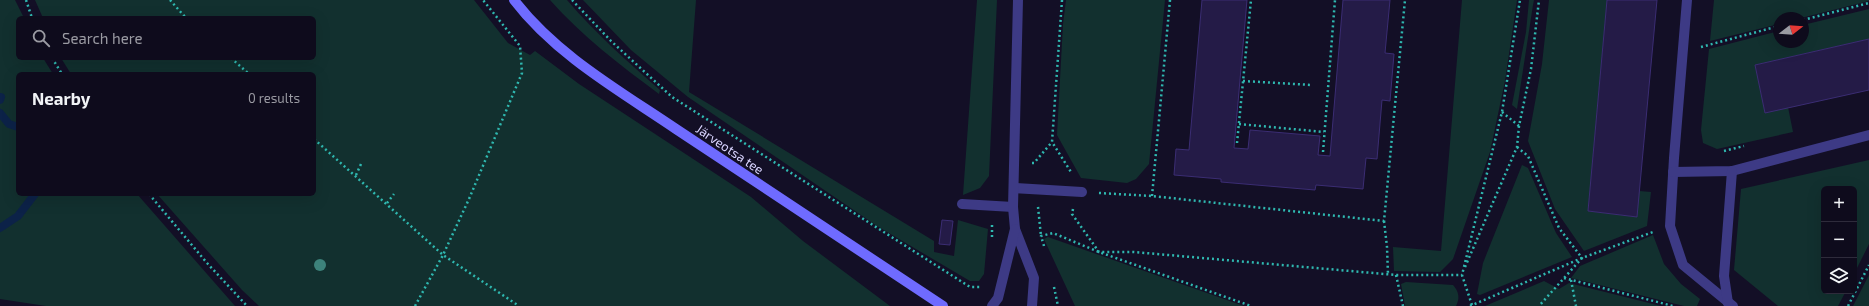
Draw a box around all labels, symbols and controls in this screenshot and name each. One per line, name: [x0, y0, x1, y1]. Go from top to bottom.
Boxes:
north arrow: [1773, 12, 1809, 48]
search box: [16, 16, 316, 60]
icon: search: [30, 27, 52, 49]
text: Search here: [62, 29, 143, 47]
text: Nearby: [32, 88, 90, 108]
text: 0 results: [248, 90, 300, 106]
street label: Järveotsa tee: [693, 120, 767, 178]
map controls: [1821, 186, 1857, 294]
button: +: [1821, 186, 1857, 222]
button: −: [1821, 222, 1857, 258]
button: layers: [1821, 258, 1857, 294]

